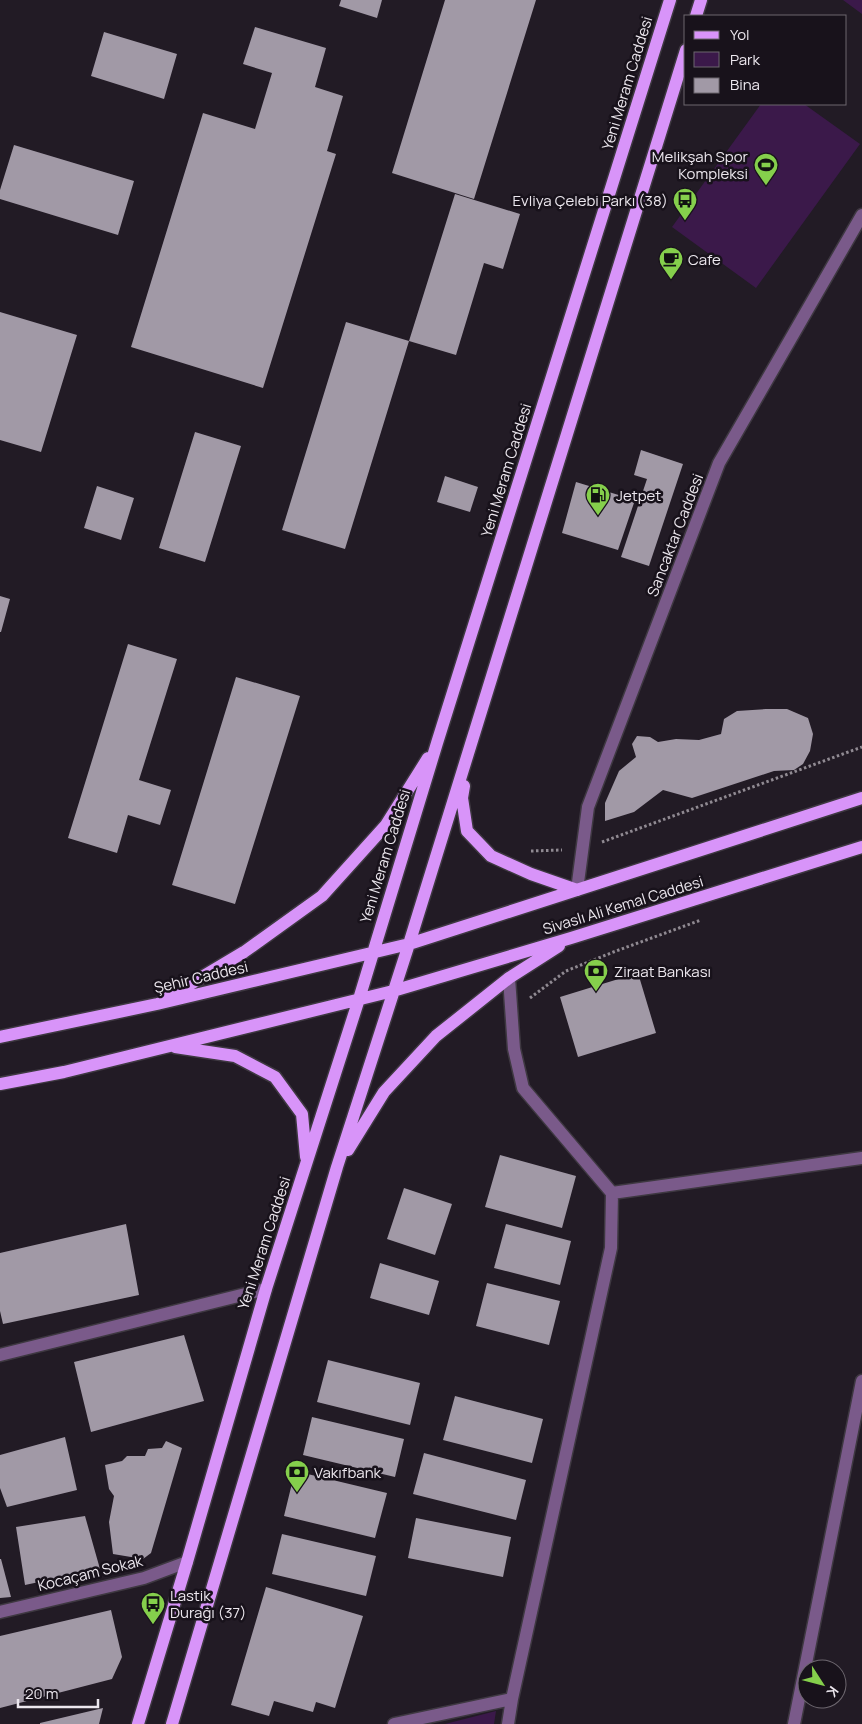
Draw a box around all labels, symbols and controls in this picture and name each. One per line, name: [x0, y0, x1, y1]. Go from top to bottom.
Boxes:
street label: Yeni Meram Caddesi: [597, 14, 657, 152]
legend: [684, 15, 847, 105]
text: Yol: [730, 24, 750, 45]
text: Park: [730, 49, 760, 70]
text: Bina: [730, 74, 760, 95]
place label: Melikşah Spor Kompleksi: [652, 146, 749, 184]
sports icon: Melikşah Spor Kompleksi: [753, 152, 779, 186]
bus stop icon: Evliya Çelebi Parkı (38): [672, 187, 698, 221]
place label: Evliya Çelebi Parkı (38): [513, 190, 668, 211]
cafe icon: Cafe: [658, 246, 684, 280]
place label: Cafe: [688, 249, 721, 270]
street label: Yeni Meram Caddesi: [476, 401, 536, 539]
street label: Sancaktar Caddesi: [642, 470, 708, 600]
fuel station icon: Jetpet: [585, 482, 611, 516]
place label: Jetpet: [616, 485, 661, 506]
street label: Yeni Meram Caddesi: [355, 787, 415, 925]
street label: Sivaslı Ali Kemal Caddesi: [540, 871, 706, 939]
street label: Şehir Caddesi: [152, 956, 250, 998]
bank icon: Ziraat Bankası: [583, 958, 609, 992]
place label: Ziraat Bankası: [614, 961, 711, 982]
street label: Yeni Meram Caddesi: [233, 1174, 295, 1312]
bank icon: Vakıfbank: [284, 1459, 310, 1493]
place label: Vakıfbank: [314, 1462, 382, 1483]
street label: Kocaçam Sokak: [35, 1550, 145, 1596]
place label: Lastik Durağı (37): [170, 1585, 246, 1623]
bus stop icon: Lastik Durağı (37): [140, 1591, 166, 1625]
north arrow: [797, 1659, 847, 1709]
scale bar: [18, 1676, 98, 1708]
text: 20 m: [25, 1683, 58, 1704]
text: K: [822, 1683, 843, 1702]

